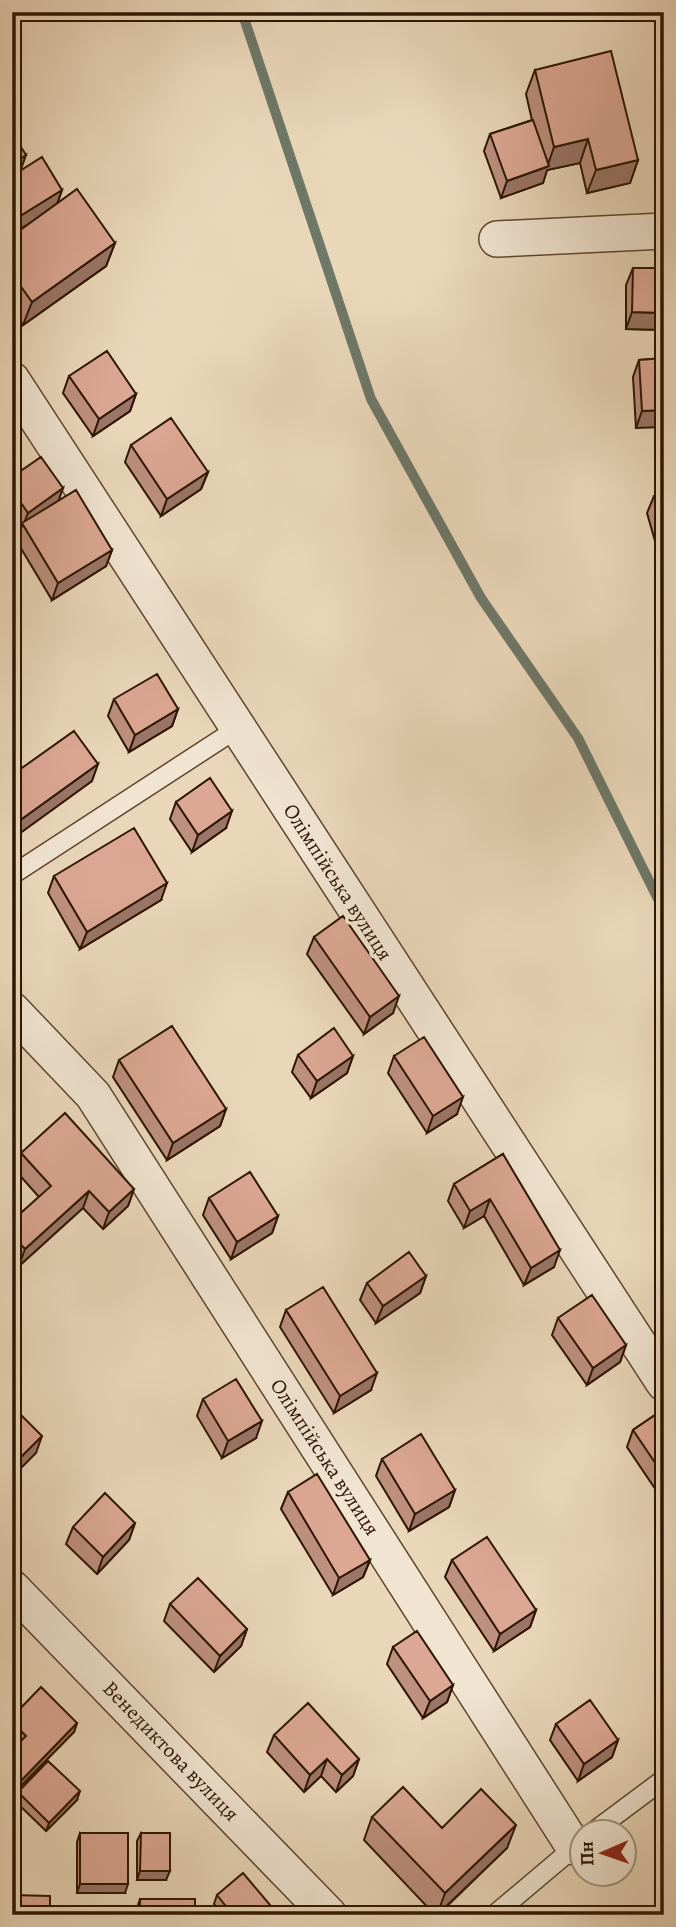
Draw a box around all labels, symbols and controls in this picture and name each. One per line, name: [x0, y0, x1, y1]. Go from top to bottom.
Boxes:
street label: Олімпійська вулиця: [277, 798, 399, 966]
street label: Олімпійська вулиця: [264, 1373, 386, 1541]
street label: Венедиктова вулиця: [97, 1675, 245, 1827]
north arrow: [568, 1818, 638, 1888]
text: Пн: [574, 1841, 600, 1866]

